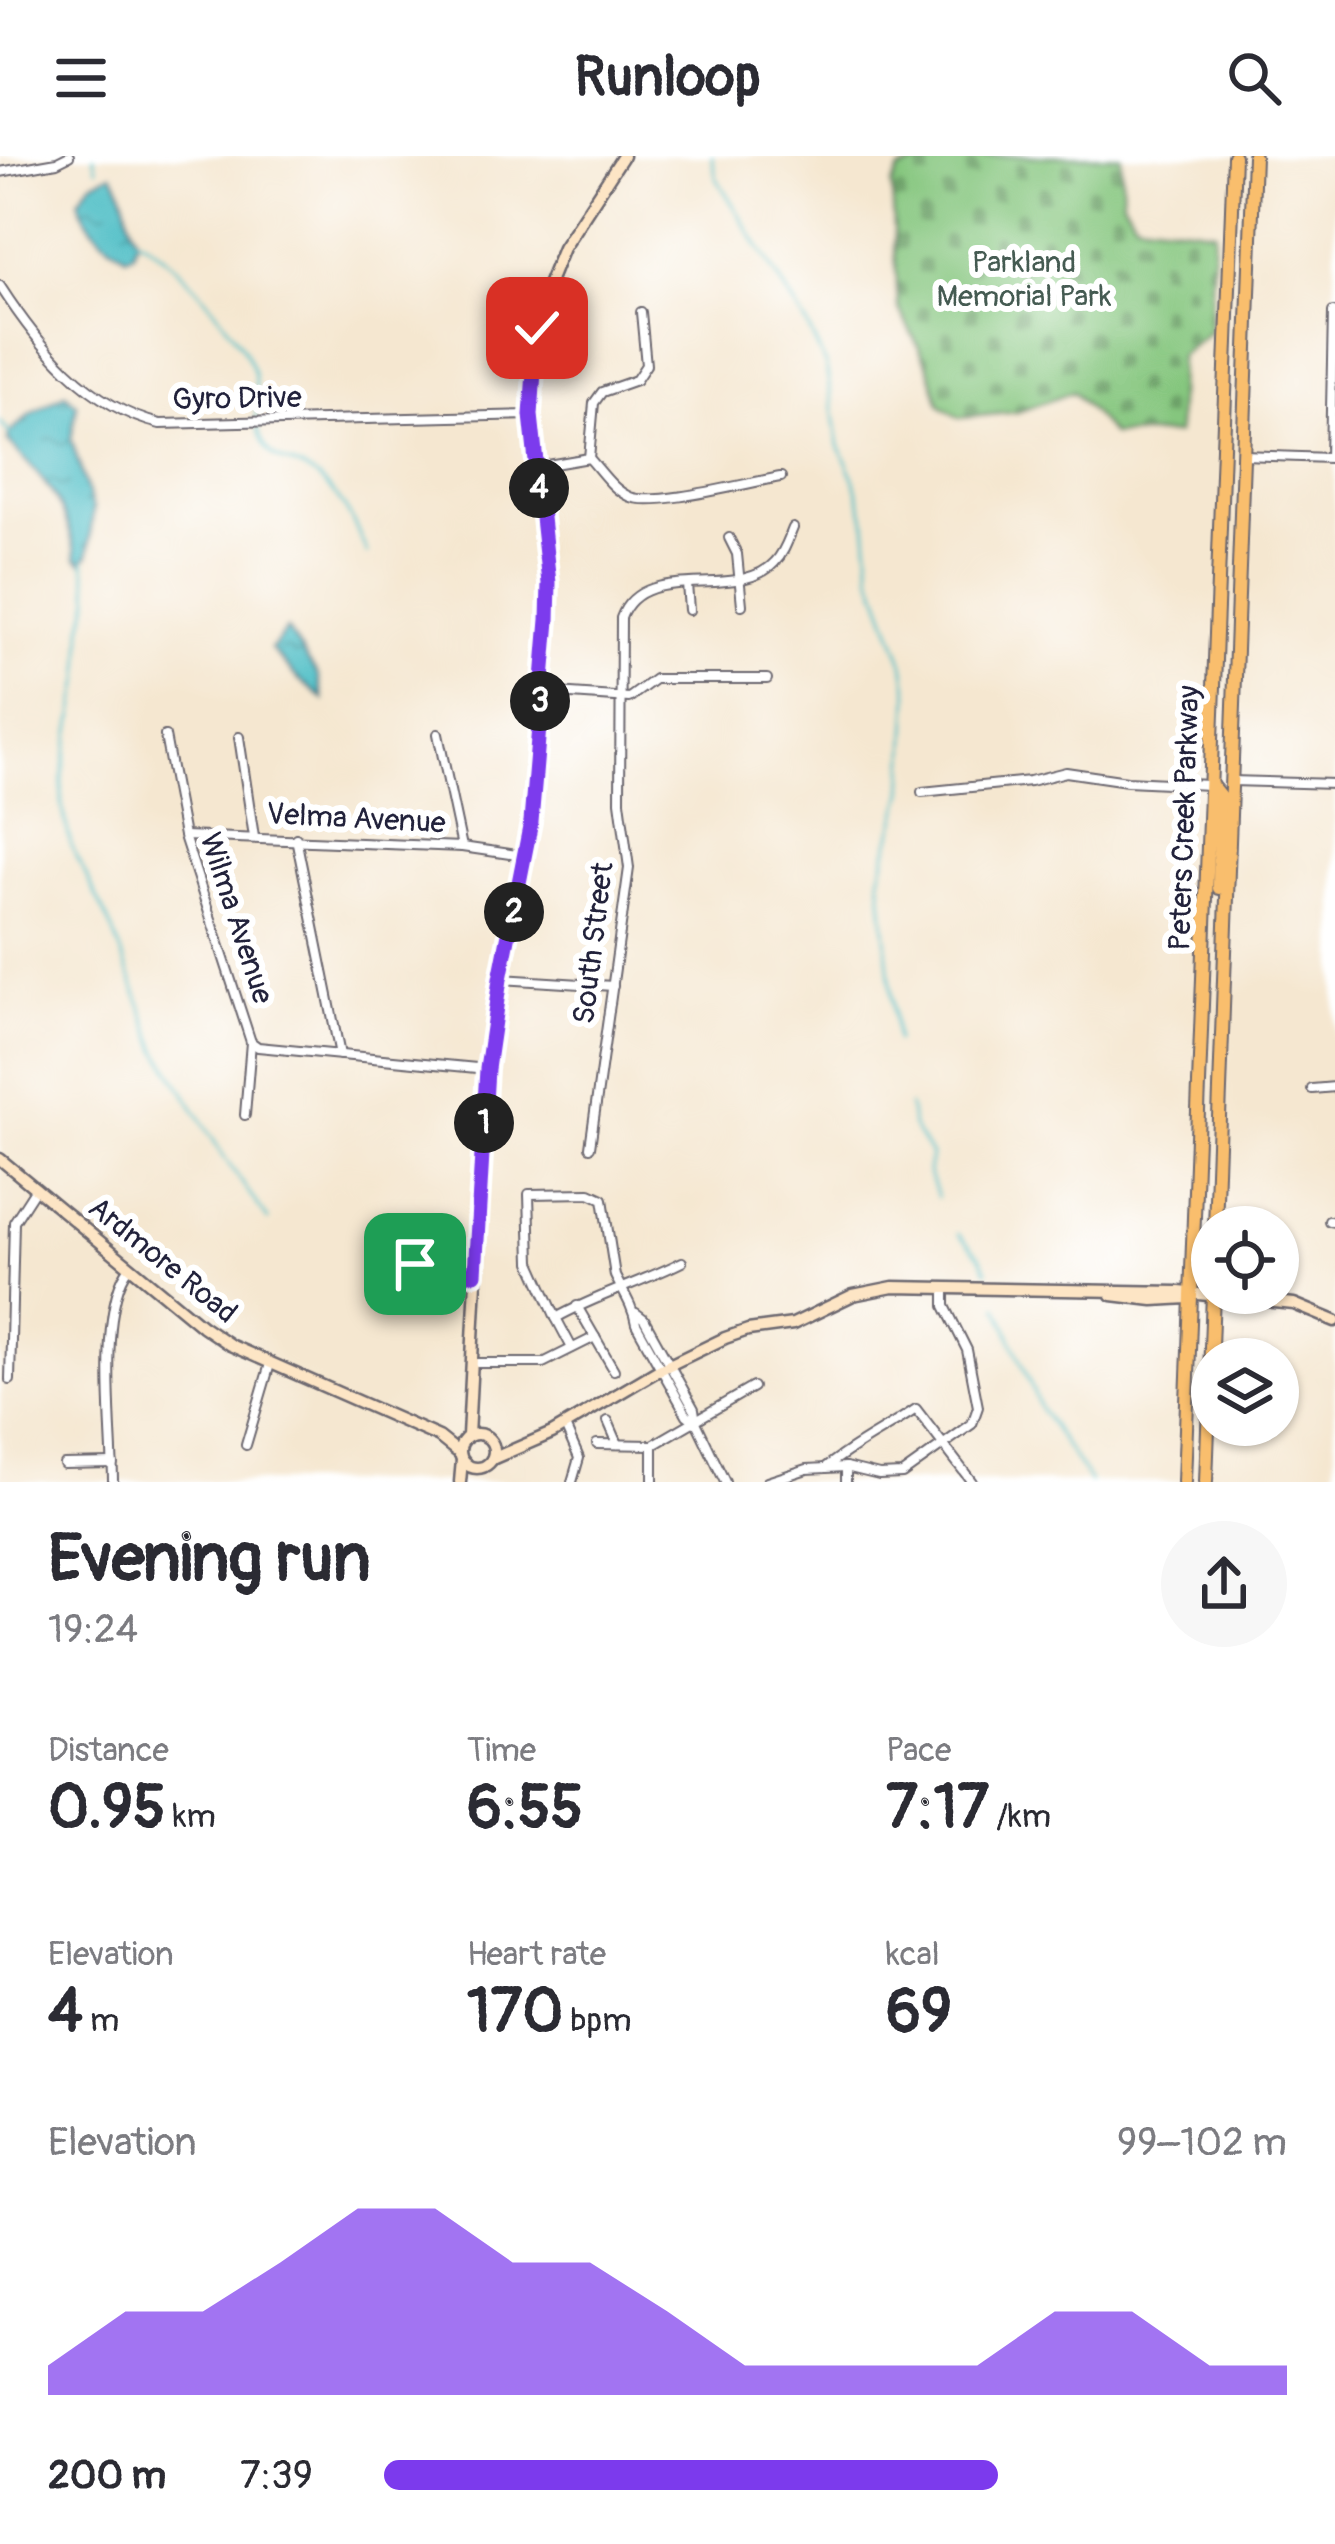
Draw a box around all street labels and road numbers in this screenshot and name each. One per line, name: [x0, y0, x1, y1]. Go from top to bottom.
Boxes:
street label: Gyro Drive: [172, 379, 302, 418]
street label: Peters Creek Parkway: [1161, 684, 1208, 951]
street label: Velma Avenue: [266, 795, 447, 842]
street label: Wilma Avenue: [192, 828, 282, 1008]
street label: South Street: [565, 859, 622, 1026]
street label: Ardmore Road: [81, 1189, 244, 1332]

